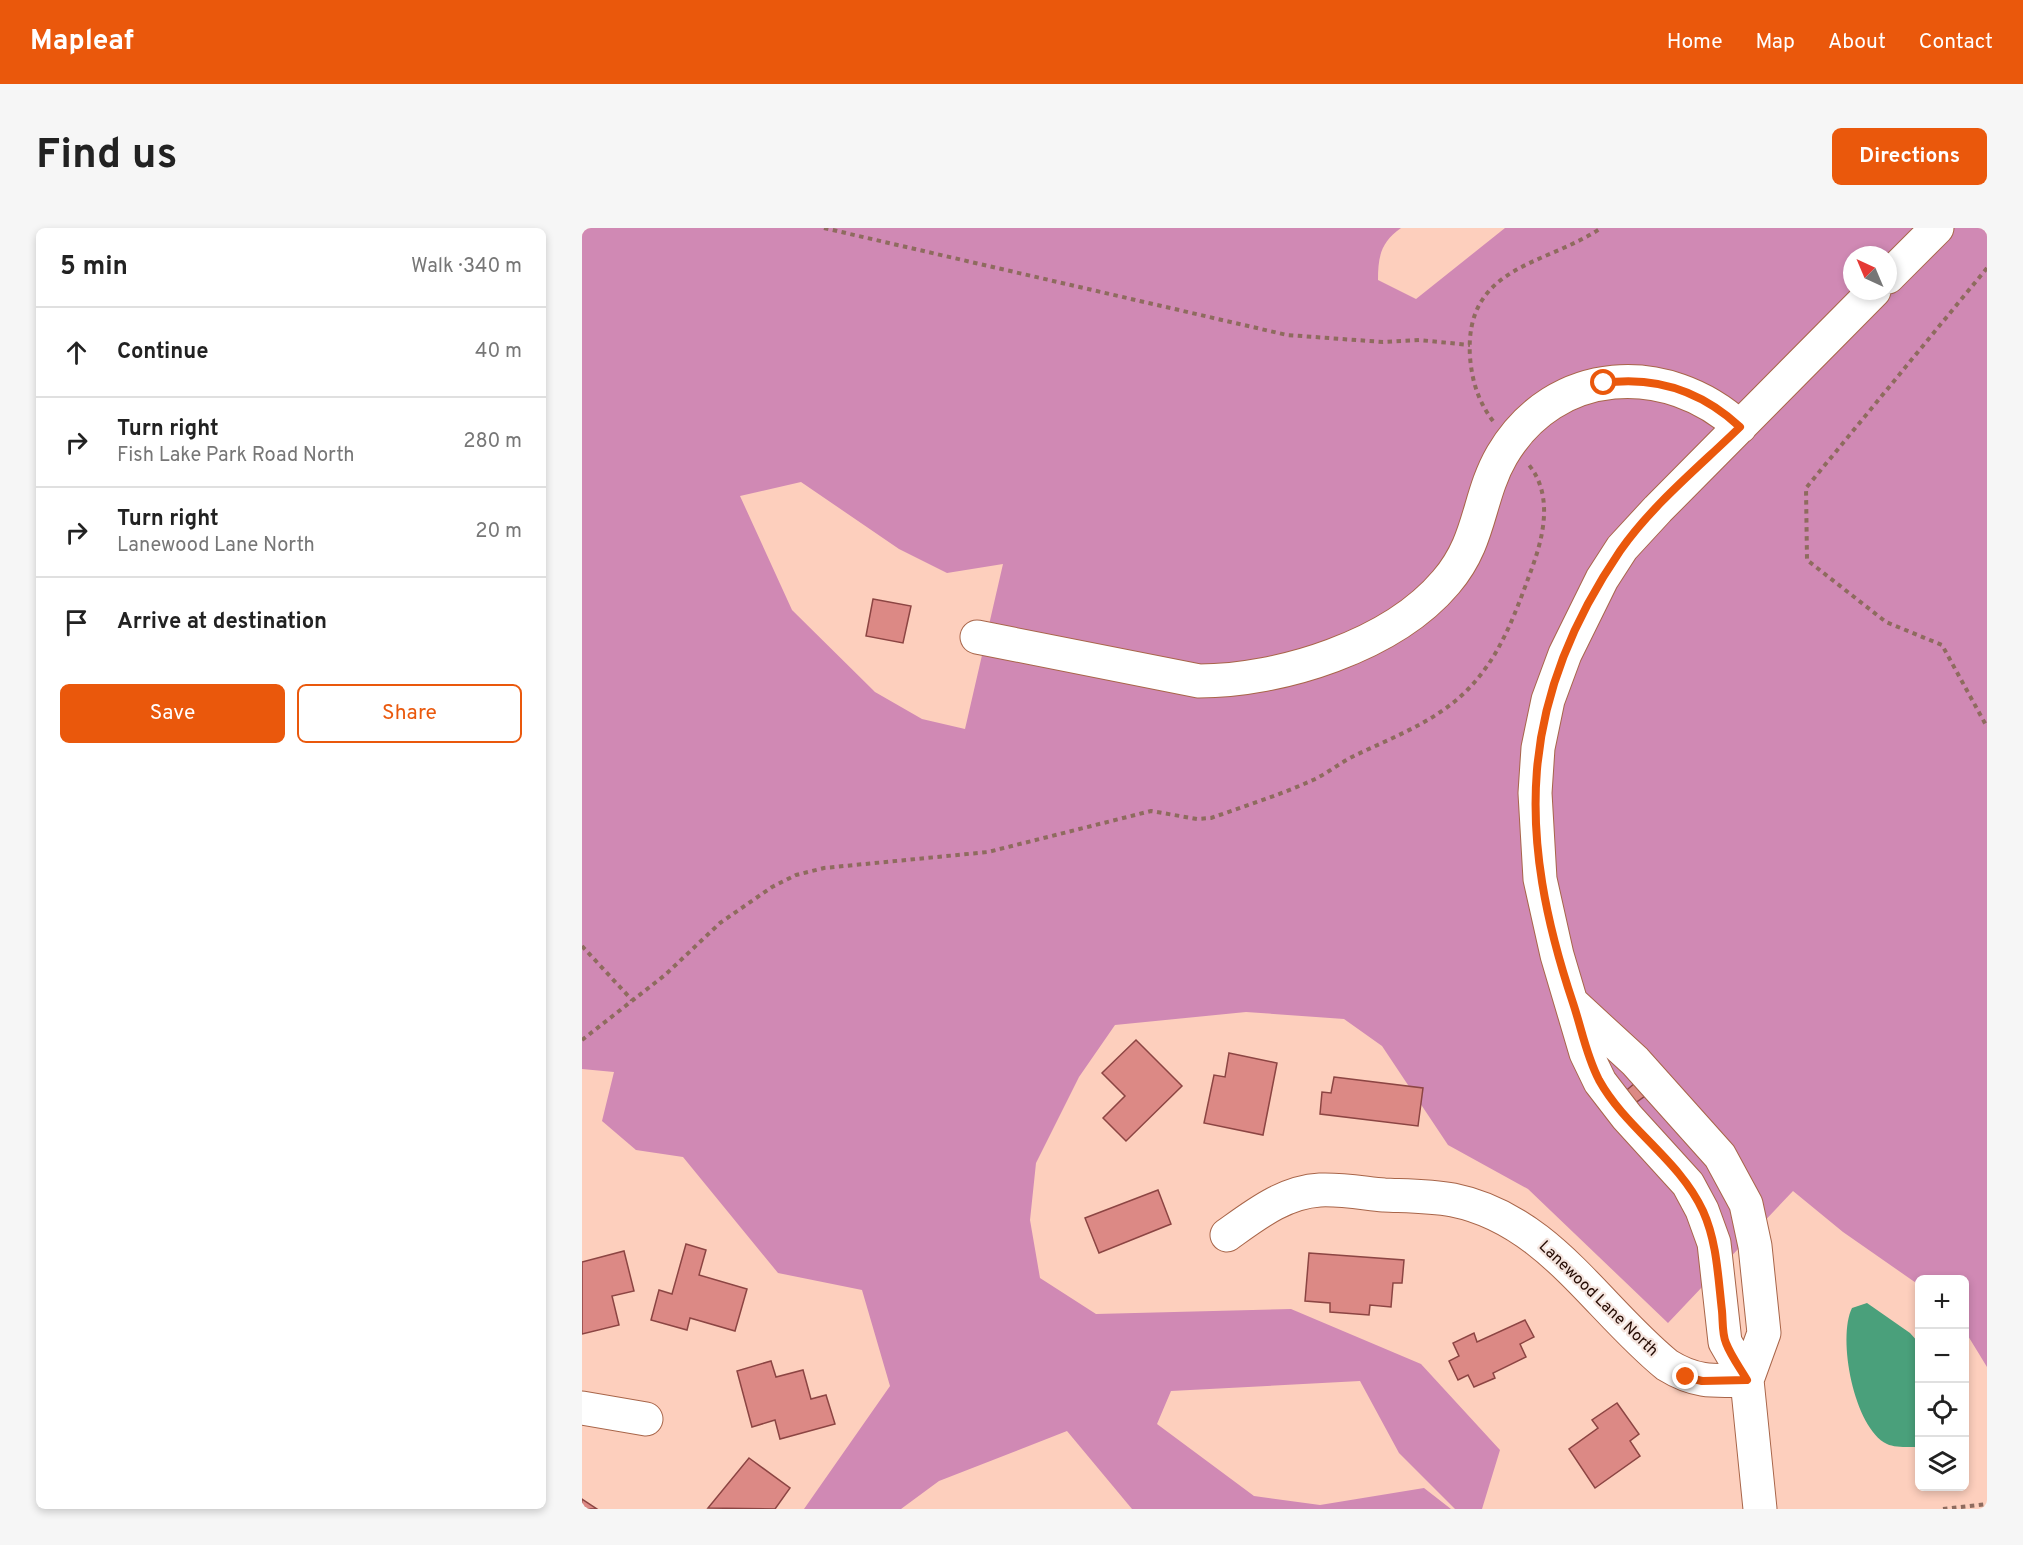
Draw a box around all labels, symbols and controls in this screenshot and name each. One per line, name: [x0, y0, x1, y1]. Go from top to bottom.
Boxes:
text: Mapleaf: [30, 24, 134, 60]
text: Home: [1667, 29, 1723, 56]
text: Map: [1756, 29, 1795, 56]
text: About: [1828, 29, 1886, 56]
text: Contact: [1919, 29, 1993, 56]
button: Directions: [1832, 128, 1987, 185]
text: Find us: [36, 130, 177, 183]
north arrow: [1843, 246, 1897, 300]
text: 5 min: [60, 251, 128, 284]
text: Walk · 340 m: [411, 254, 522, 280]
icon: ahead: [60, 336, 93, 369]
text: Continue: [117, 339, 208, 366]
text: 40 m: [475, 339, 522, 365]
route start: [1590, 369, 1616, 395]
text: Turn right: [117, 416, 219, 443]
icon: right: [60, 426, 93, 459]
text: 280 m: [463, 429, 522, 455]
text: Fish Lake Park Road North: [117, 443, 355, 469]
text: Turn right: [117, 506, 219, 533]
icon: right: [60, 516, 93, 549]
text: 20 m: [475, 519, 522, 545]
text: Lanewood Lane North: [117, 533, 315, 559]
icon: arrive: [60, 606, 93, 639]
text: Arrive at destination: [117, 609, 327, 636]
button: Save: [60, 684, 285, 743]
button: Share: [297, 684, 522, 743]
street label: Lanewood Lane North: [1534, 1237, 1662, 1361]
map controls: [1915, 1275, 1969, 1491]
button: +: [1915, 1275, 1969, 1329]
button: −: [1915, 1329, 1969, 1383]
route end: [1672, 1363, 1698, 1389]
button: locate: [1915, 1383, 1969, 1437]
button: layers: [1915, 1437, 1969, 1491]

